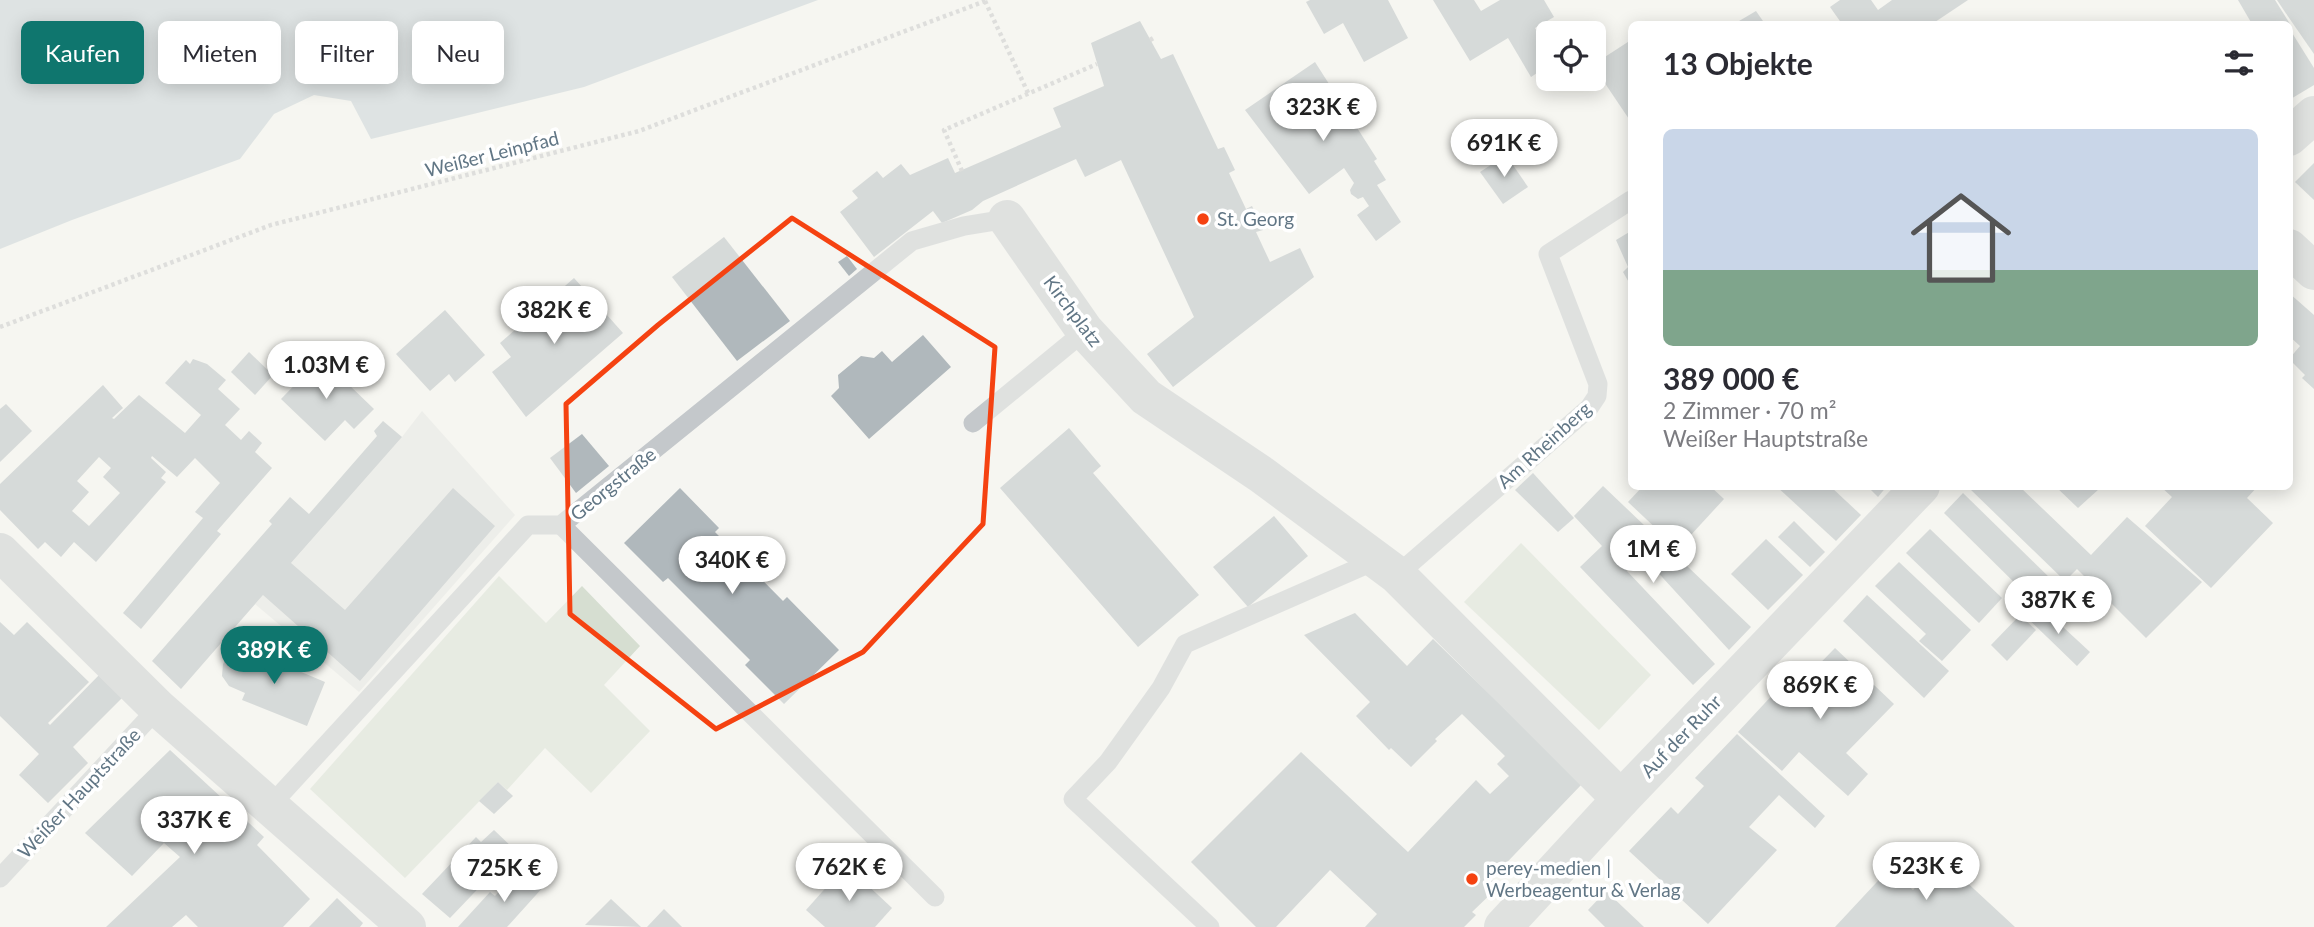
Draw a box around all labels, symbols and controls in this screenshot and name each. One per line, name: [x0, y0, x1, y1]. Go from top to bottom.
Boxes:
chip: Kaufen: [21, 21, 144, 84]
chip: Mieten: [158, 21, 281, 84]
chip: Filter: [295, 21, 398, 84]
chip: Neu: [412, 21, 504, 84]
map controls: [1536, 21, 1606, 91]
button: locate: [1536, 21, 1606, 91]
icon: filters: [2220, 44, 2258, 82]
text: 13 Objekte: [1663, 45, 1813, 81]
pin: 323K €: [1266, 83, 1380, 143]
text: 323K €: [1286, 92, 1360, 120]
pin: 691K €: [1447, 120, 1561, 179]
street label: Weißer Leinpfad: [423, 126, 561, 181]
text: 691K €: [1467, 128, 1541, 156]
icon: home: [1898, 175, 2024, 301]
place label: St. Georg: [1217, 207, 1294, 230]
marker: St. Georg: [1195, 211, 1211, 227]
street label: Kirchplatz: [1039, 271, 1108, 351]
pin: 382K €: [497, 286, 611, 346]
text: 382K €: [517, 295, 591, 323]
pin: 1.03M €: [261, 342, 391, 401]
text: 1.03M €: [283, 350, 369, 378]
text: 389 000 €: [1663, 360, 1799, 396]
street label: Am Rheinberg: [1492, 396, 1595, 493]
text: 2 Zimmer · 70 m²: [1663, 396, 1836, 424]
text: Weißer Hauptstraße: [1663, 424, 1868, 452]
street label: Georgstraße: [565, 442, 660, 525]
pin: 1M €: [1612, 526, 1694, 585]
text: 1M €: [1626, 534, 1680, 562]
pin: 340K €: [675, 536, 789, 596]
text: 340K €: [695, 545, 769, 573]
pin: 387K €: [2001, 576, 2115, 636]
text: 387K €: [2021, 585, 2095, 613]
pin: 389K €: [217, 626, 331, 686]
text: 389K €: [237, 635, 311, 663]
pin: 869K €: [1763, 662, 1877, 721]
text: 869K €: [1783, 670, 1857, 698]
street label: Auf der Ruhr: [1636, 689, 1726, 782]
street label: Weißer Hauptstraße: [12, 723, 145, 862]
pin: 337K €: [137, 796, 251, 856]
text: 337K €: [157, 805, 231, 833]
pin: 523K €: [1869, 842, 1983, 902]
pin: 725K €: [447, 844, 561, 904]
pin: 762K €: [792, 844, 906, 903]
text: 523K €: [1889, 851, 1963, 879]
text: 762K €: [812, 852, 886, 880]
text: 725K €: [467, 853, 541, 881]
place label: perey-medien | Werbeagentur & Verlag: [1486, 856, 1681, 901]
marker: perey-medien | Werbeagentur & Verlag: [1464, 871, 1480, 887]

